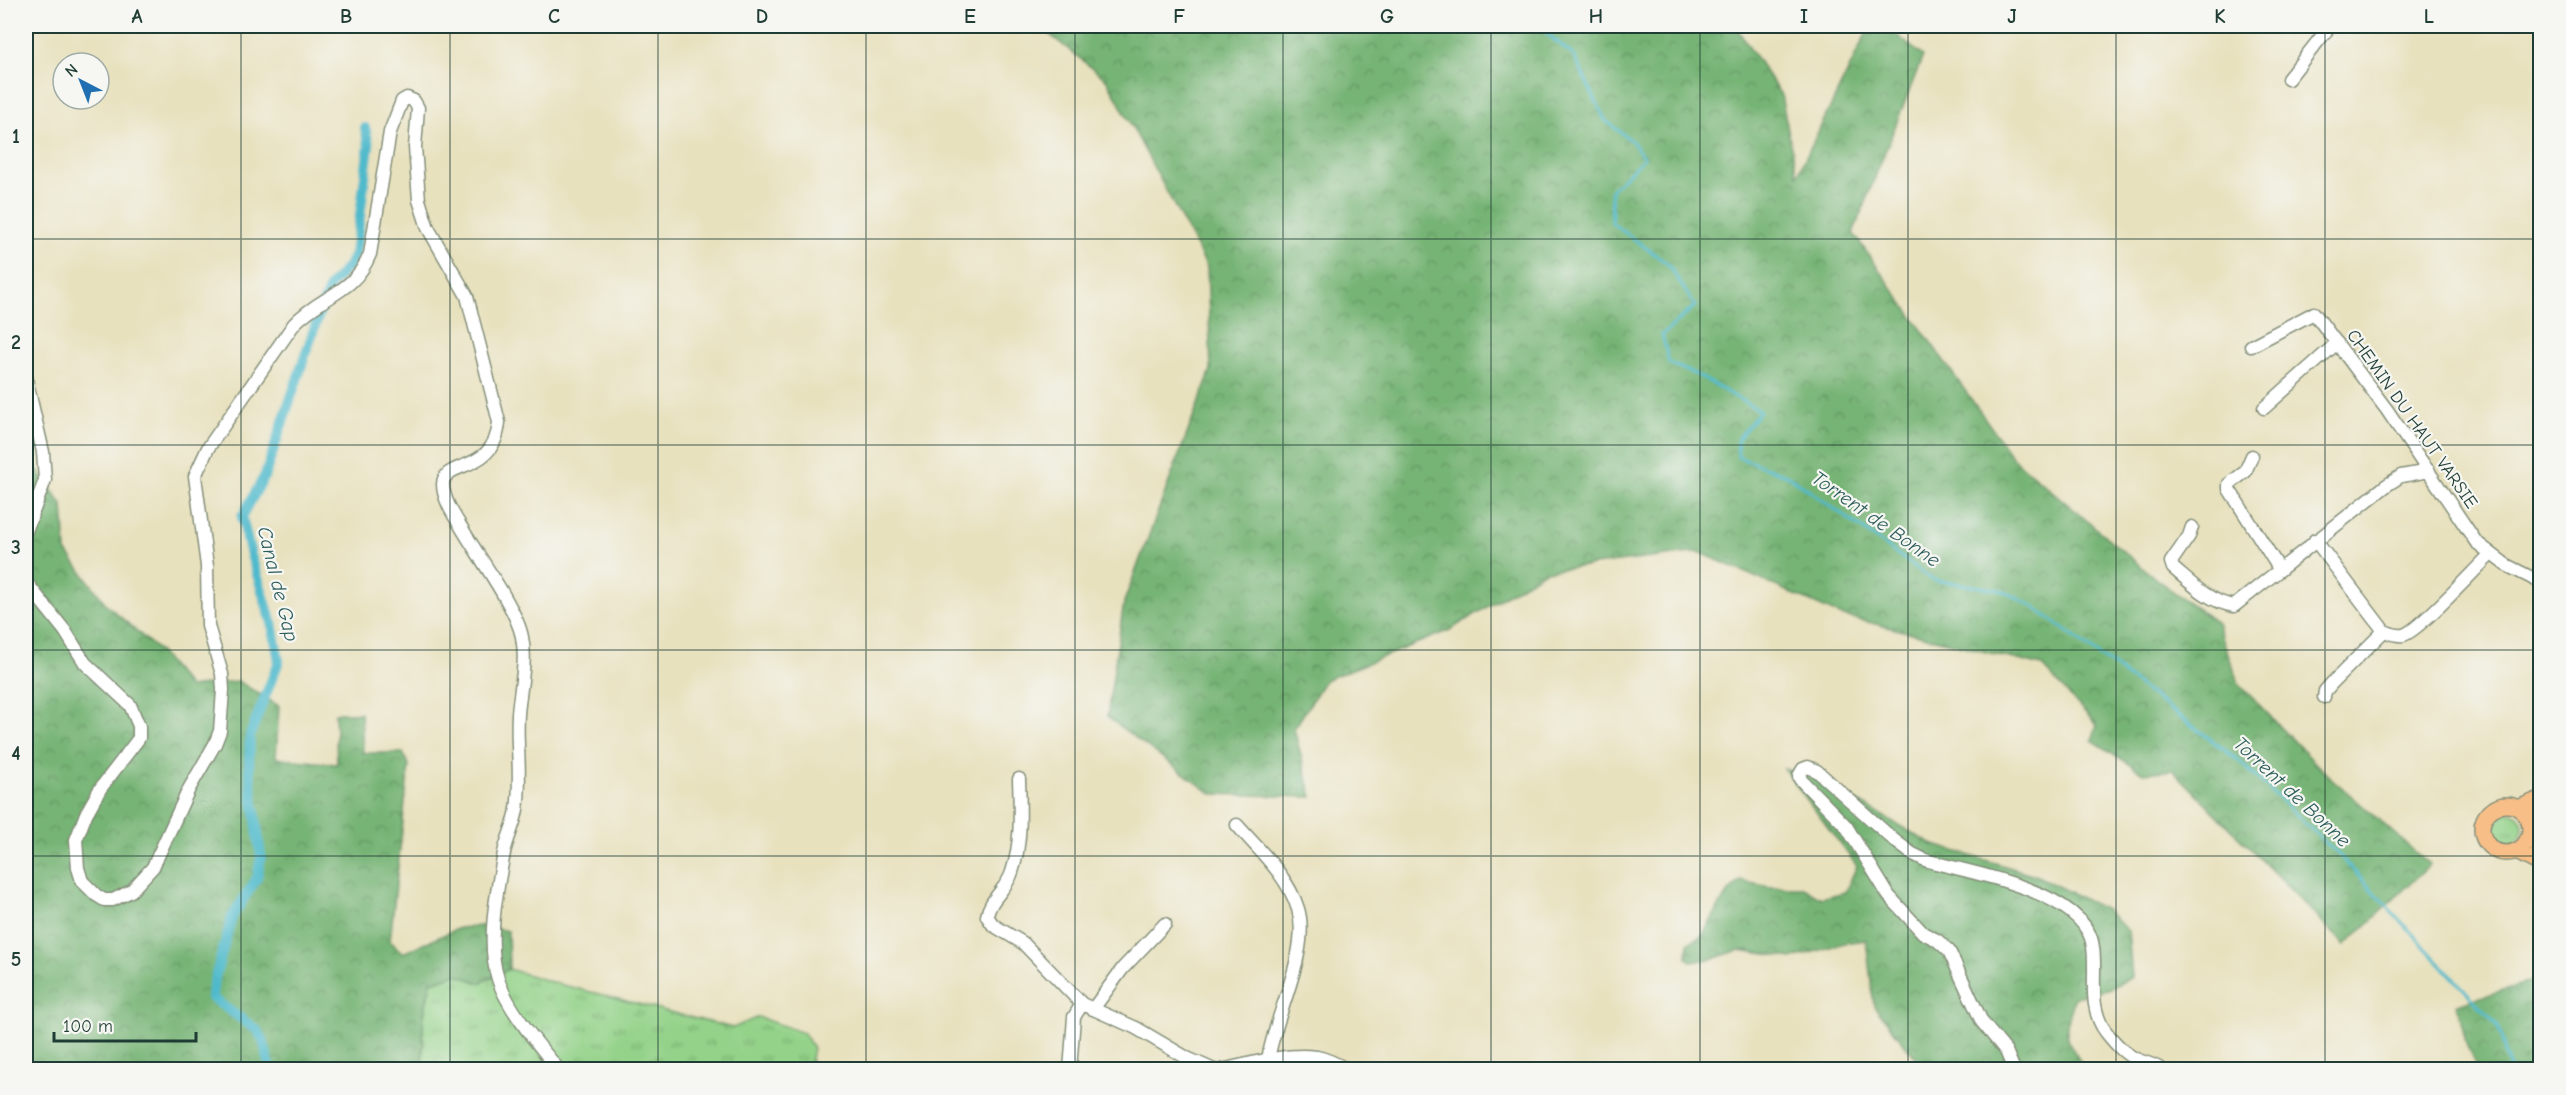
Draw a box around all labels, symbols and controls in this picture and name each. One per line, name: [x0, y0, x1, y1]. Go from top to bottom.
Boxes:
text: A: [131, 5, 143, 28]
text: B: [340, 5, 352, 28]
text: C: [548, 5, 560, 28]
text: D: [756, 5, 768, 28]
text: E: [964, 5, 976, 28]
text: F: [1173, 5, 1185, 28]
text: G: [1380, 5, 1394, 28]
text: H: [1589, 5, 1603, 28]
text: I: [1800, 5, 1808, 28]
text: J: [2007, 5, 2017, 28]
text: K: [2214, 5, 2226, 28]
text: L: [2424, 5, 2434, 28]
north arrow: [51, 51, 111, 111]
text: N: [62, 60, 82, 81]
text: 1: [12, 125, 20, 148]
street label: CHEMIN DU HAUT VARSIE: [2342, 326, 2482, 513]
text: 2: [11, 331, 21, 354]
water label: Torrent de Bonne: [1808, 466, 1944, 572]
water label: Canal de Gap: [253, 524, 303, 644]
text: 3: [11, 536, 21, 559]
water label: Torrent de Bonne: [2229, 732, 2355, 852]
text: 4: [11, 742, 21, 765]
text: 5: [11, 948, 21, 971]
scale bar: [54, 1005, 196, 1043]
text: 100 m: [63, 1016, 113, 1037]

